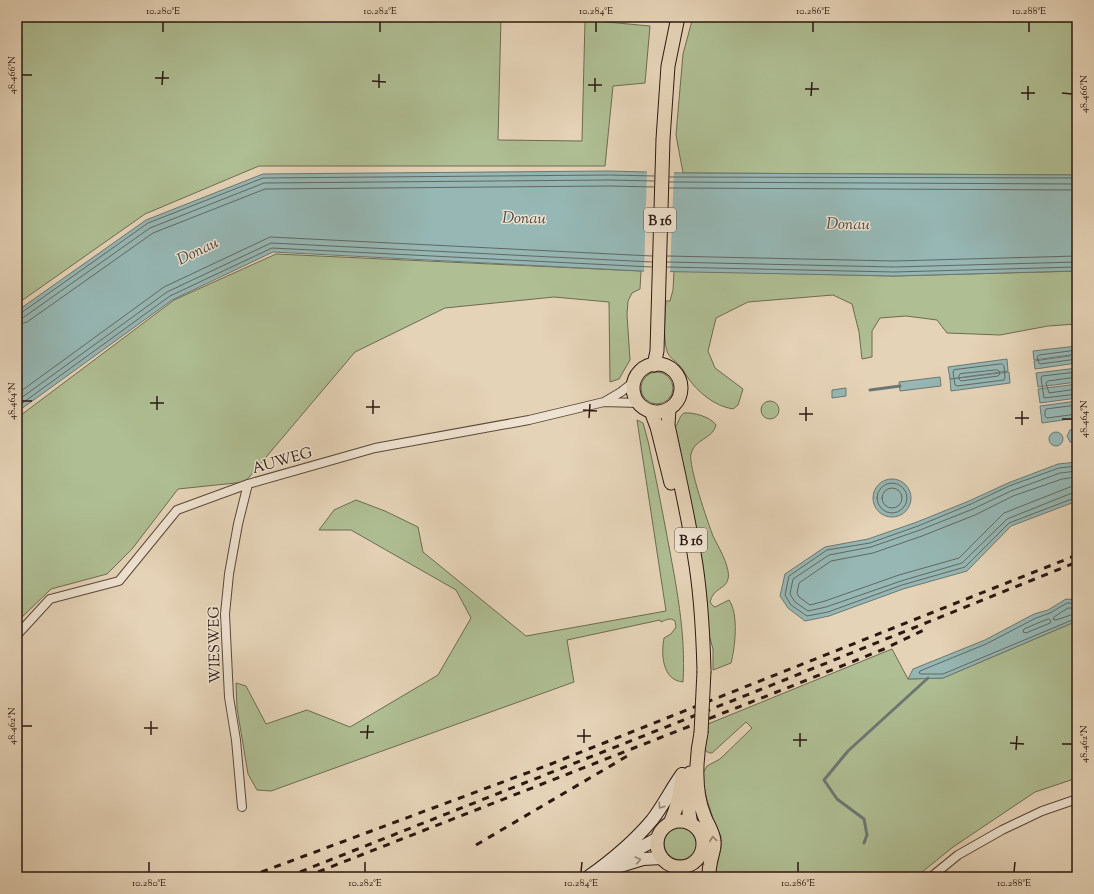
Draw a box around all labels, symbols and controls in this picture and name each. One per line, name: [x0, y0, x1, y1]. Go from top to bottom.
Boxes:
text: 10.280°E: [146, 4, 180, 19]
text: 10.282°E: [363, 4, 397, 19]
text: 10.284°E: [579, 4, 613, 19]
text: 10.286°E: [796, 4, 830, 19]
text: 10.288°E: [1012, 4, 1046, 19]
text: 48.466°N: [5, 56, 20, 94]
text: 48.466°N: [1077, 75, 1092, 113]
water label: Donau: [502, 208, 547, 231]
road number: B 16: [644, 208, 676, 232]
water label: Donau: [826, 214, 871, 237]
water label: Donau: [173, 232, 223, 272]
text: 48.464°N: [5, 382, 20, 420]
text: 48.464°N: [1077, 400, 1092, 438]
street label: AUWEG: [250, 443, 315, 480]
road number: B 16: [675, 528, 707, 552]
street label: WIESWEG: [204, 606, 227, 684]
text: 48.462°N: [5, 707, 20, 745]
text: 48.462°N: [1077, 725, 1092, 763]
one-way arrow: [659, 802, 666, 809]
one-way arrow: [709, 836, 718, 842]
one-way arrow: [635, 857, 642, 865]
text: 10.280°E: [132, 876, 166, 891]
text: 10.282°E: [348, 876, 382, 891]
text: 10.284°E: [564, 876, 598, 891]
text: 10.286°E: [781, 876, 815, 891]
text: 10.288°E: [997, 876, 1031, 891]

